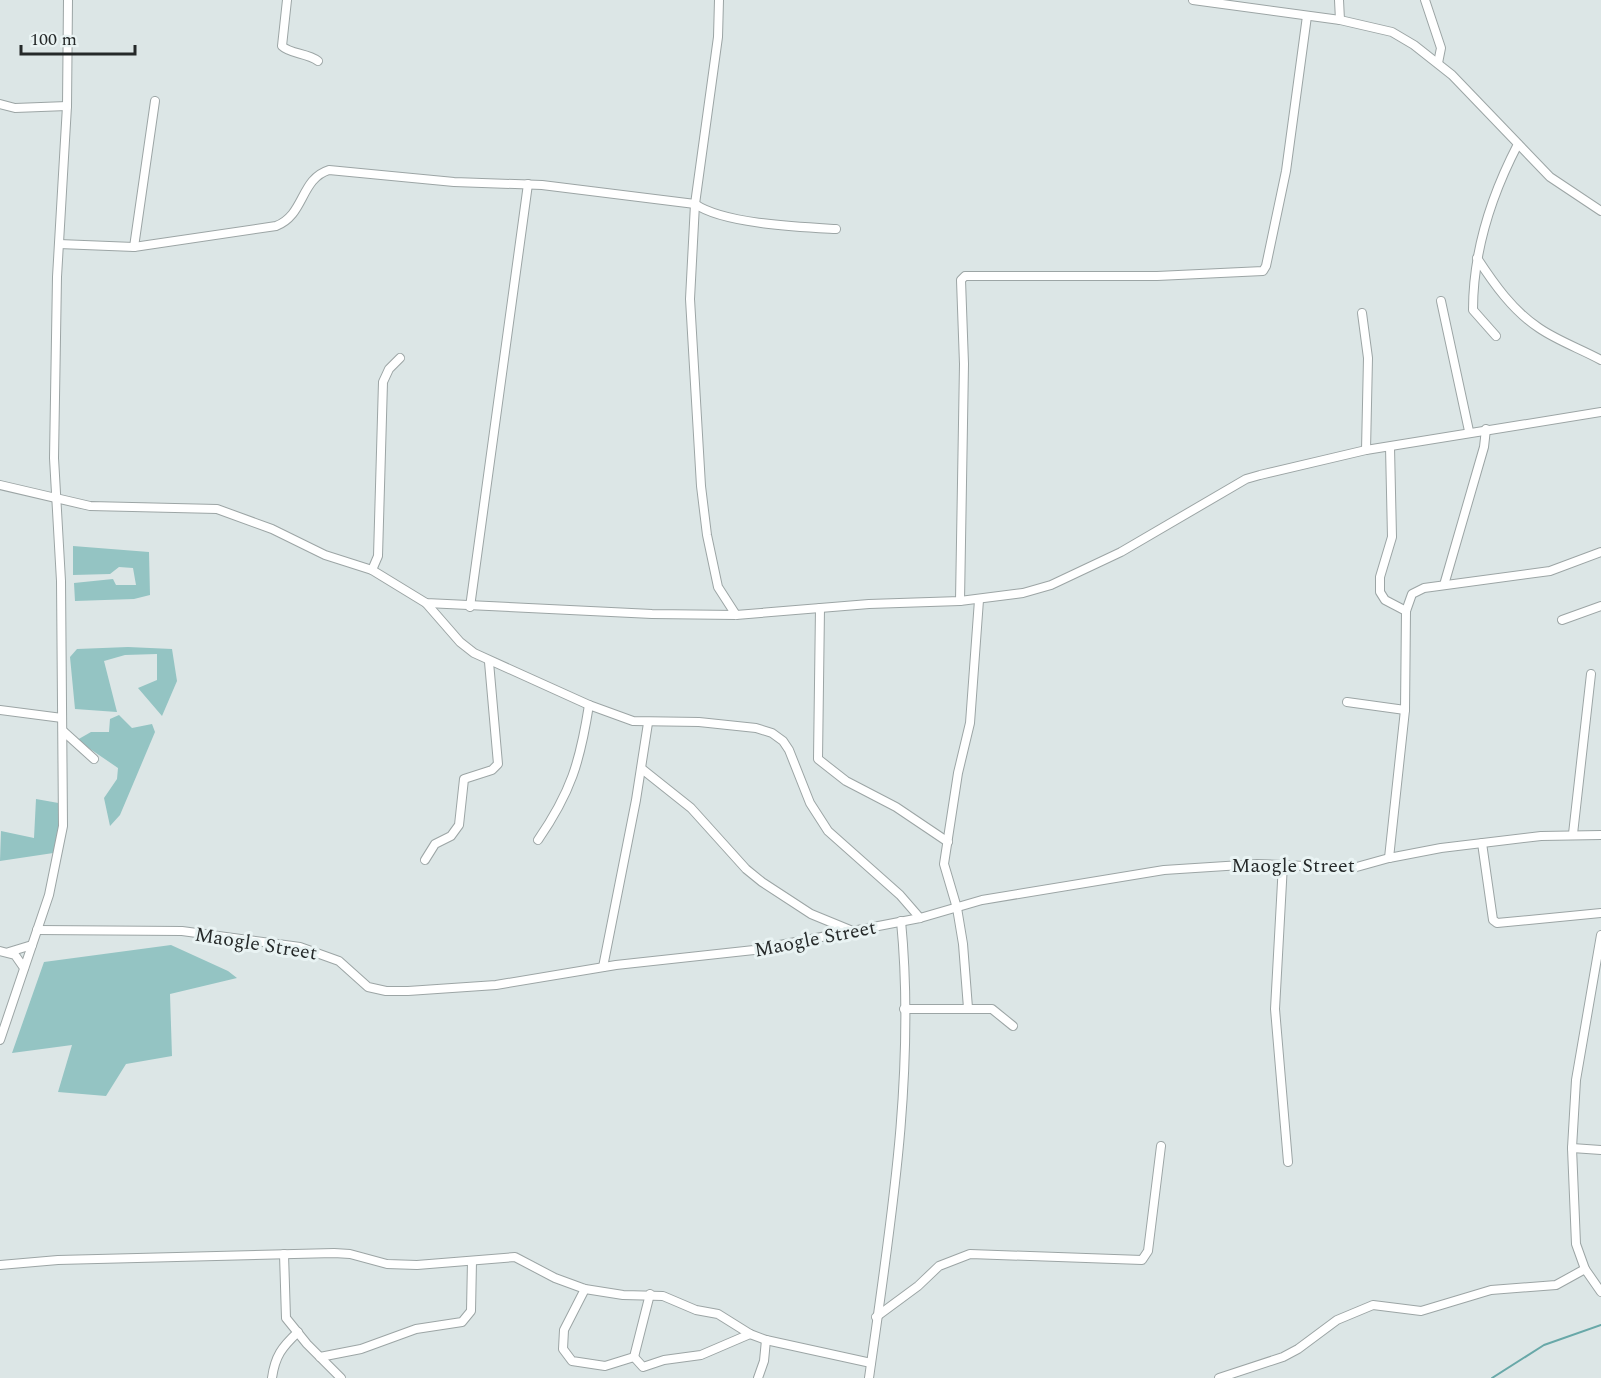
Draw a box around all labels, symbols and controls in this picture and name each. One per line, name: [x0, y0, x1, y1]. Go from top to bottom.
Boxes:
scale bar: [21, 18, 135, 56]
text: 100 m: [30, 26, 77, 53]
street label: Maogle Street: [1231, 851, 1355, 881]
street label: Maogle Street: [752, 912, 879, 965]
street label: Maogle Street: [192, 920, 319, 968]

